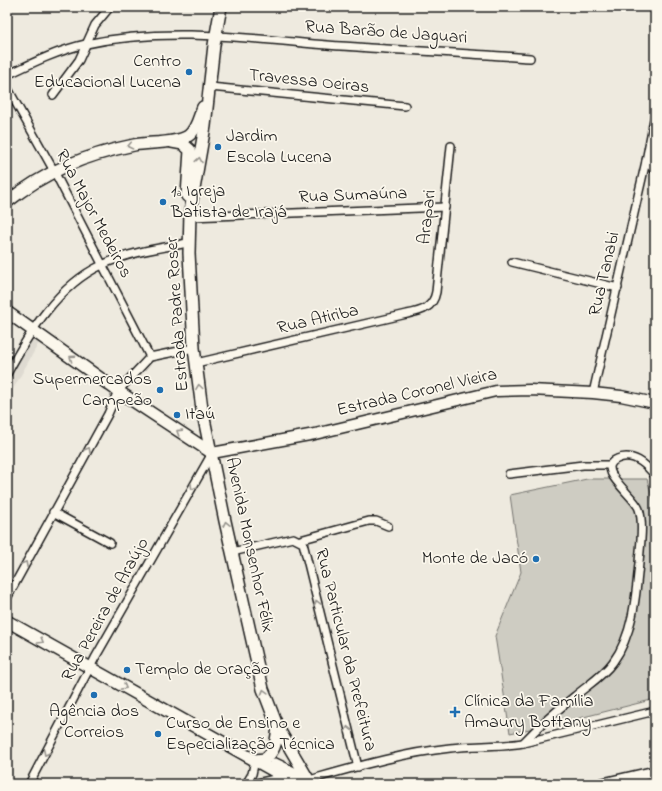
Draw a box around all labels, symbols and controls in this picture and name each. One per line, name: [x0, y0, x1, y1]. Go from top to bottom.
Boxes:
street label: Rua Barão de Jaguari: [304, 14, 468, 53]
place label: Centro Educacional Lucena: [34, 49, 181, 96]
street label: Travessa Oeiras: [247, 63, 371, 101]
marker: Centro Educacional Lucena: [184, 67, 194, 77]
place label: Jardim Escola Lucena: [226, 124, 332, 171]
one-way arrow: [127, 141, 134, 149]
marker: Jardim Escola Lucena: [213, 142, 223, 152]
street label: Rua Major Medeiros: [48, 145, 138, 283]
one-way arrow: [195, 157, 203, 163]
place label: 1ª Igreja Batista de Irajá: [170, 179, 286, 226]
street label: Rua Sumaúna: [298, 181, 408, 211]
street label: Arapari: [412, 188, 444, 246]
marker: 1ª Igreja Batista de Irajá: [158, 197, 168, 207]
street label: Rua Tanabi: [583, 229, 627, 319]
street label: Estrada Padre Roser: [160, 235, 196, 392]
street label: Rua Atiriba: [275, 298, 361, 342]
one-way arrow: [70, 356, 77, 363]
street label: Estrada Coronel Vieira: [334, 362, 500, 424]
place label: Supermercados Campeão: [33, 367, 152, 414]
one-way arrow: [195, 384, 204, 390]
marker: Supermercados Campeão: [155, 385, 165, 395]
place label: Itaú: [185, 402, 215, 428]
marker: Itaú: [172, 410, 182, 420]
one-way arrow: [176, 429, 183, 437]
one-way arrow: [83, 447, 91, 454]
street label: Avenida Monsenhor Félix: [218, 455, 280, 635]
one-way arrow: [191, 483, 198, 490]
one-way arrow: [222, 521, 230, 527]
street label: Rua Pereira de Araújo: [56, 533, 156, 687]
street label: Rua Particular da Prefeitura: [307, 546, 383, 754]
place label: Monte de Jacó: [422, 546, 528, 572]
marker: Monte de Jacó: [531, 554, 541, 564]
one-way arrow: [21, 561, 28, 568]
one-way arrow: [314, 599, 322, 606]
one-way arrow: [37, 636, 44, 643]
place label: Templo de Oração: [135, 657, 270, 683]
marker: Templo de Oração: [122, 665, 132, 675]
one-way arrow: [119, 683, 127, 690]
one-way arrow: [260, 688, 269, 695]
place label: Clínica da Família Amaury Bottany: [464, 689, 593, 736]
marker: Agência dos Correios: [89, 690, 99, 700]
place label: Agência dos Correios: [49, 699, 139, 746]
marker: Clínica da Família Amaury Bottany: [449, 706, 461, 718]
place label: Curso de Ensino e Especialização Técnica: [166, 711, 335, 758]
one-way arrow: [345, 726, 353, 732]
marker: Curso de Ensino e Especialização Técnica: [153, 729, 163, 739]
one-way arrow: [43, 749, 50, 756]

